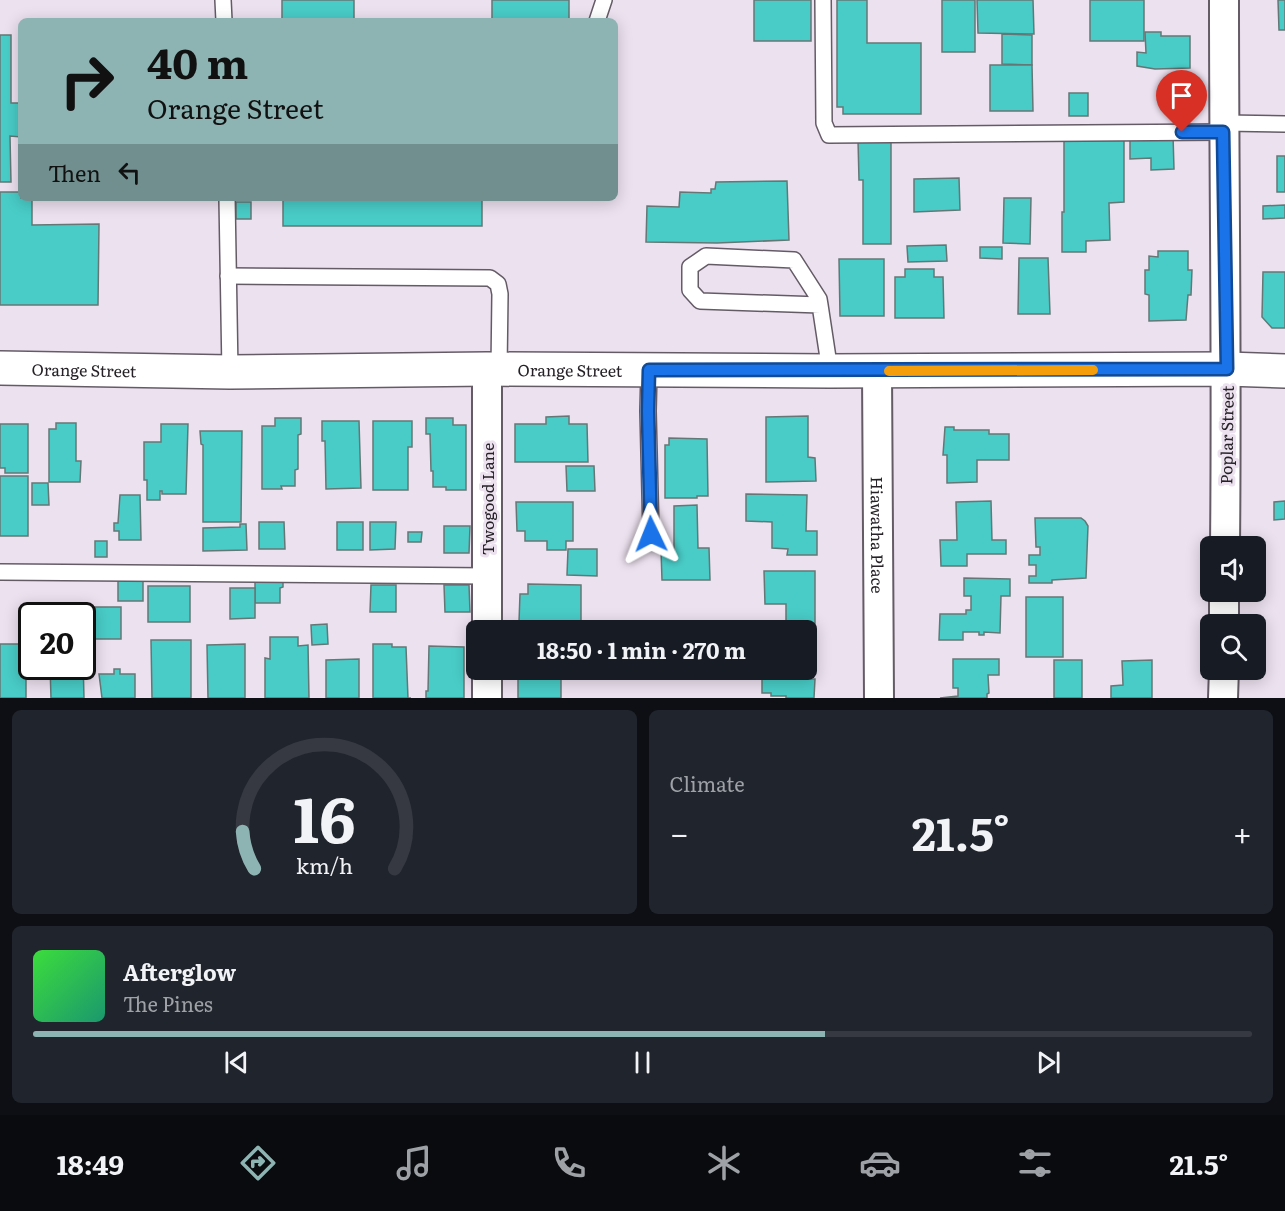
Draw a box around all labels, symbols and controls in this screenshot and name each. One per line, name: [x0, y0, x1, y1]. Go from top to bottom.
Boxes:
text: 40 m: [147, 30, 248, 92]
icon: right: [48, 42, 126, 120]
pin: [1156, 70, 1207, 132]
icon: arrive: [1165, 79, 1198, 112]
text: Orange Street: [147, 87, 324, 127]
text: Then: [48, 156, 101, 189]
icon: left: [113, 156, 146, 189]
street label: Orange Street: [31, 357, 137, 382]
street label: Orange Street: [517, 357, 623, 382]
street label: Poplar Street: [1213, 385, 1239, 485]
street label: Twogood Lane: [475, 443, 499, 555]
street label: Hiawatha Place: [866, 476, 890, 594]
position arrow: [619, 502, 683, 566]
map controls: [1200, 536, 1266, 680]
button: sound: [1200, 536, 1266, 602]
speed limit sign: 20: [18, 602, 96, 680]
button: search: [1200, 614, 1266, 680]
text: 18:50 · 1 min · 270 m: [537, 633, 746, 666]
text: Climate: [670, 768, 745, 798]
text: 16: [293, 770, 355, 862]
text: 21.5°: [912, 798, 1010, 865]
text: −: [670, 807, 689, 856]
text: +: [1233, 807, 1252, 856]
text: km/h: [296, 849, 353, 881]
text: Afterglow: [123, 955, 236, 988]
text: The Pines: [123, 988, 213, 1018]
icon: previous: [220, 1046, 253, 1079]
icon: pause: [626, 1046, 659, 1079]
icon: next: [1032, 1046, 1065, 1079]
icon: directions: [237, 1142, 279, 1184]
icon: music: [393, 1142, 435, 1184]
icon: phone: [548, 1142, 590, 1184]
icon: climate: [703, 1142, 745, 1184]
icon: car: [859, 1142, 901, 1184]
icon: filters: [1014, 1142, 1056, 1184]
text: 18:49: [57, 1143, 124, 1183]
text: 21.5°: [1170, 1143, 1228, 1183]

